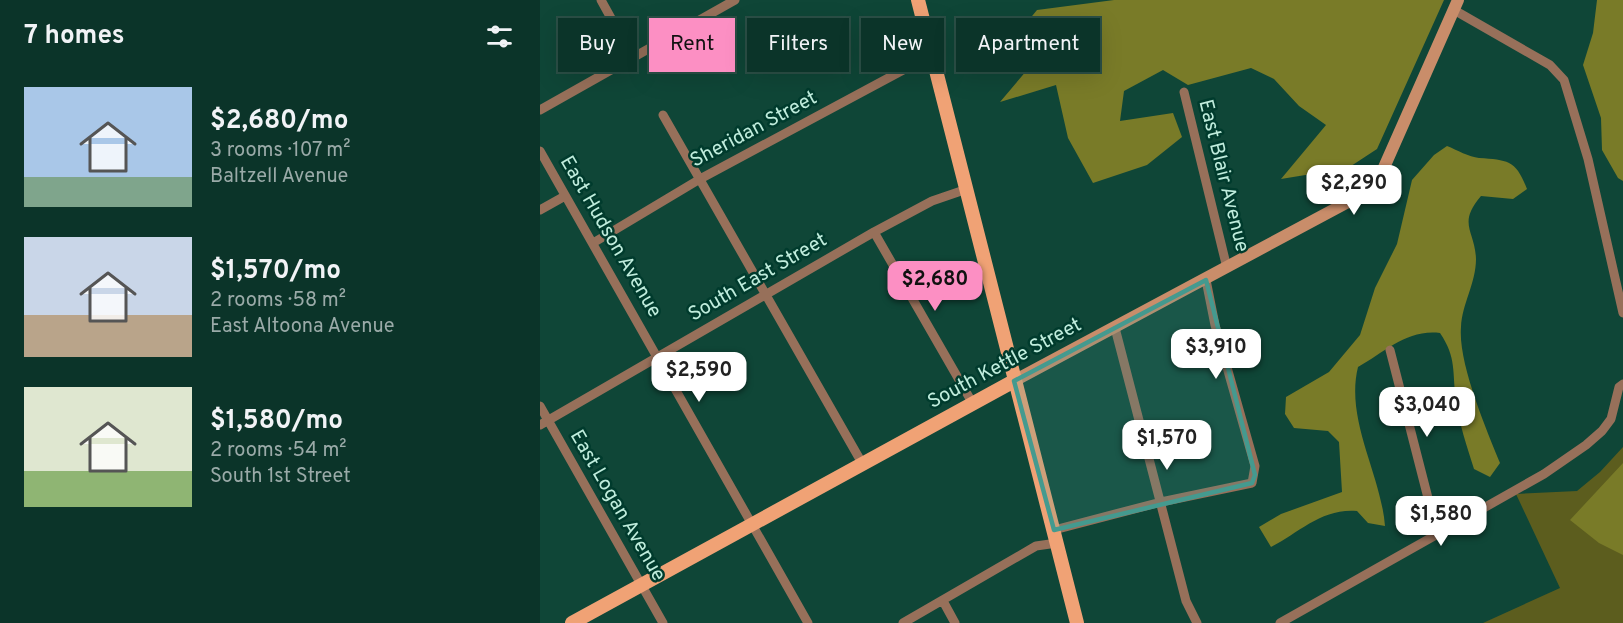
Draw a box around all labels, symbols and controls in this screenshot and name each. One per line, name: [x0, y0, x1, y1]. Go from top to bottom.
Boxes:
chip: Buy: [558, 18, 637, 72]
chip: Rent: [649, 18, 735, 72]
chip: Filters: [747, 18, 849, 72]
chip: New: [861, 18, 944, 72]
chip: Apartment: [956, 18, 1100, 72]
text: 7 homes: [24, 20, 124, 53]
icon: filters: [483, 20, 516, 53]
street label: Sheridan Street: [686, 86, 822, 174]
street label: East Blair Avenue: [1191, 97, 1255, 255]
text: $2,680/mo: [210, 105, 348, 138]
icon: home: [72, 111, 144, 183]
text: 3 rooms · 107 m²: [210, 138, 351, 164]
street label: East Hudson Avenue: [553, 151, 667, 323]
text: Baltzell Avenue: [210, 164, 348, 190]
pin: $2,290: [1305, 165, 1403, 216]
text: $2,290: [1320, 171, 1388, 197]
street label: South East Street: [684, 228, 832, 328]
text: $1,570/mo: [210, 255, 341, 288]
icon: home: [72, 261, 144, 333]
pin: $2,680: [886, 261, 984, 312]
text: $2,680: [902, 267, 969, 293]
text: 2 rooms · 58 m²: [210, 288, 346, 314]
street label: South Kettle Street: [924, 312, 1086, 416]
text: East Altoona Avenue: [210, 314, 394, 340]
pin: $3,910: [1167, 329, 1265, 380]
text: $3,910: [1185, 335, 1247, 361]
pin: $2,590: [650, 352, 748, 403]
text: $2,590: [665, 358, 733, 384]
pin: $3,040: [1378, 387, 1476, 438]
text: $3,040: [1393, 393, 1461, 419]
text: $1,580/mo: [210, 405, 343, 438]
icon: home: [72, 411, 144, 483]
pin: $1,570: [1118, 420, 1216, 471]
street label: East Logan Avenue: [563, 426, 671, 586]
text: $1,570: [1136, 426, 1198, 452]
text: 2 rooms · 54 m²: [210, 438, 347, 464]
text: South 1st Street: [210, 464, 351, 490]
pin: $1,580: [1392, 496, 1490, 547]
text: $1,580: [1410, 502, 1472, 528]

